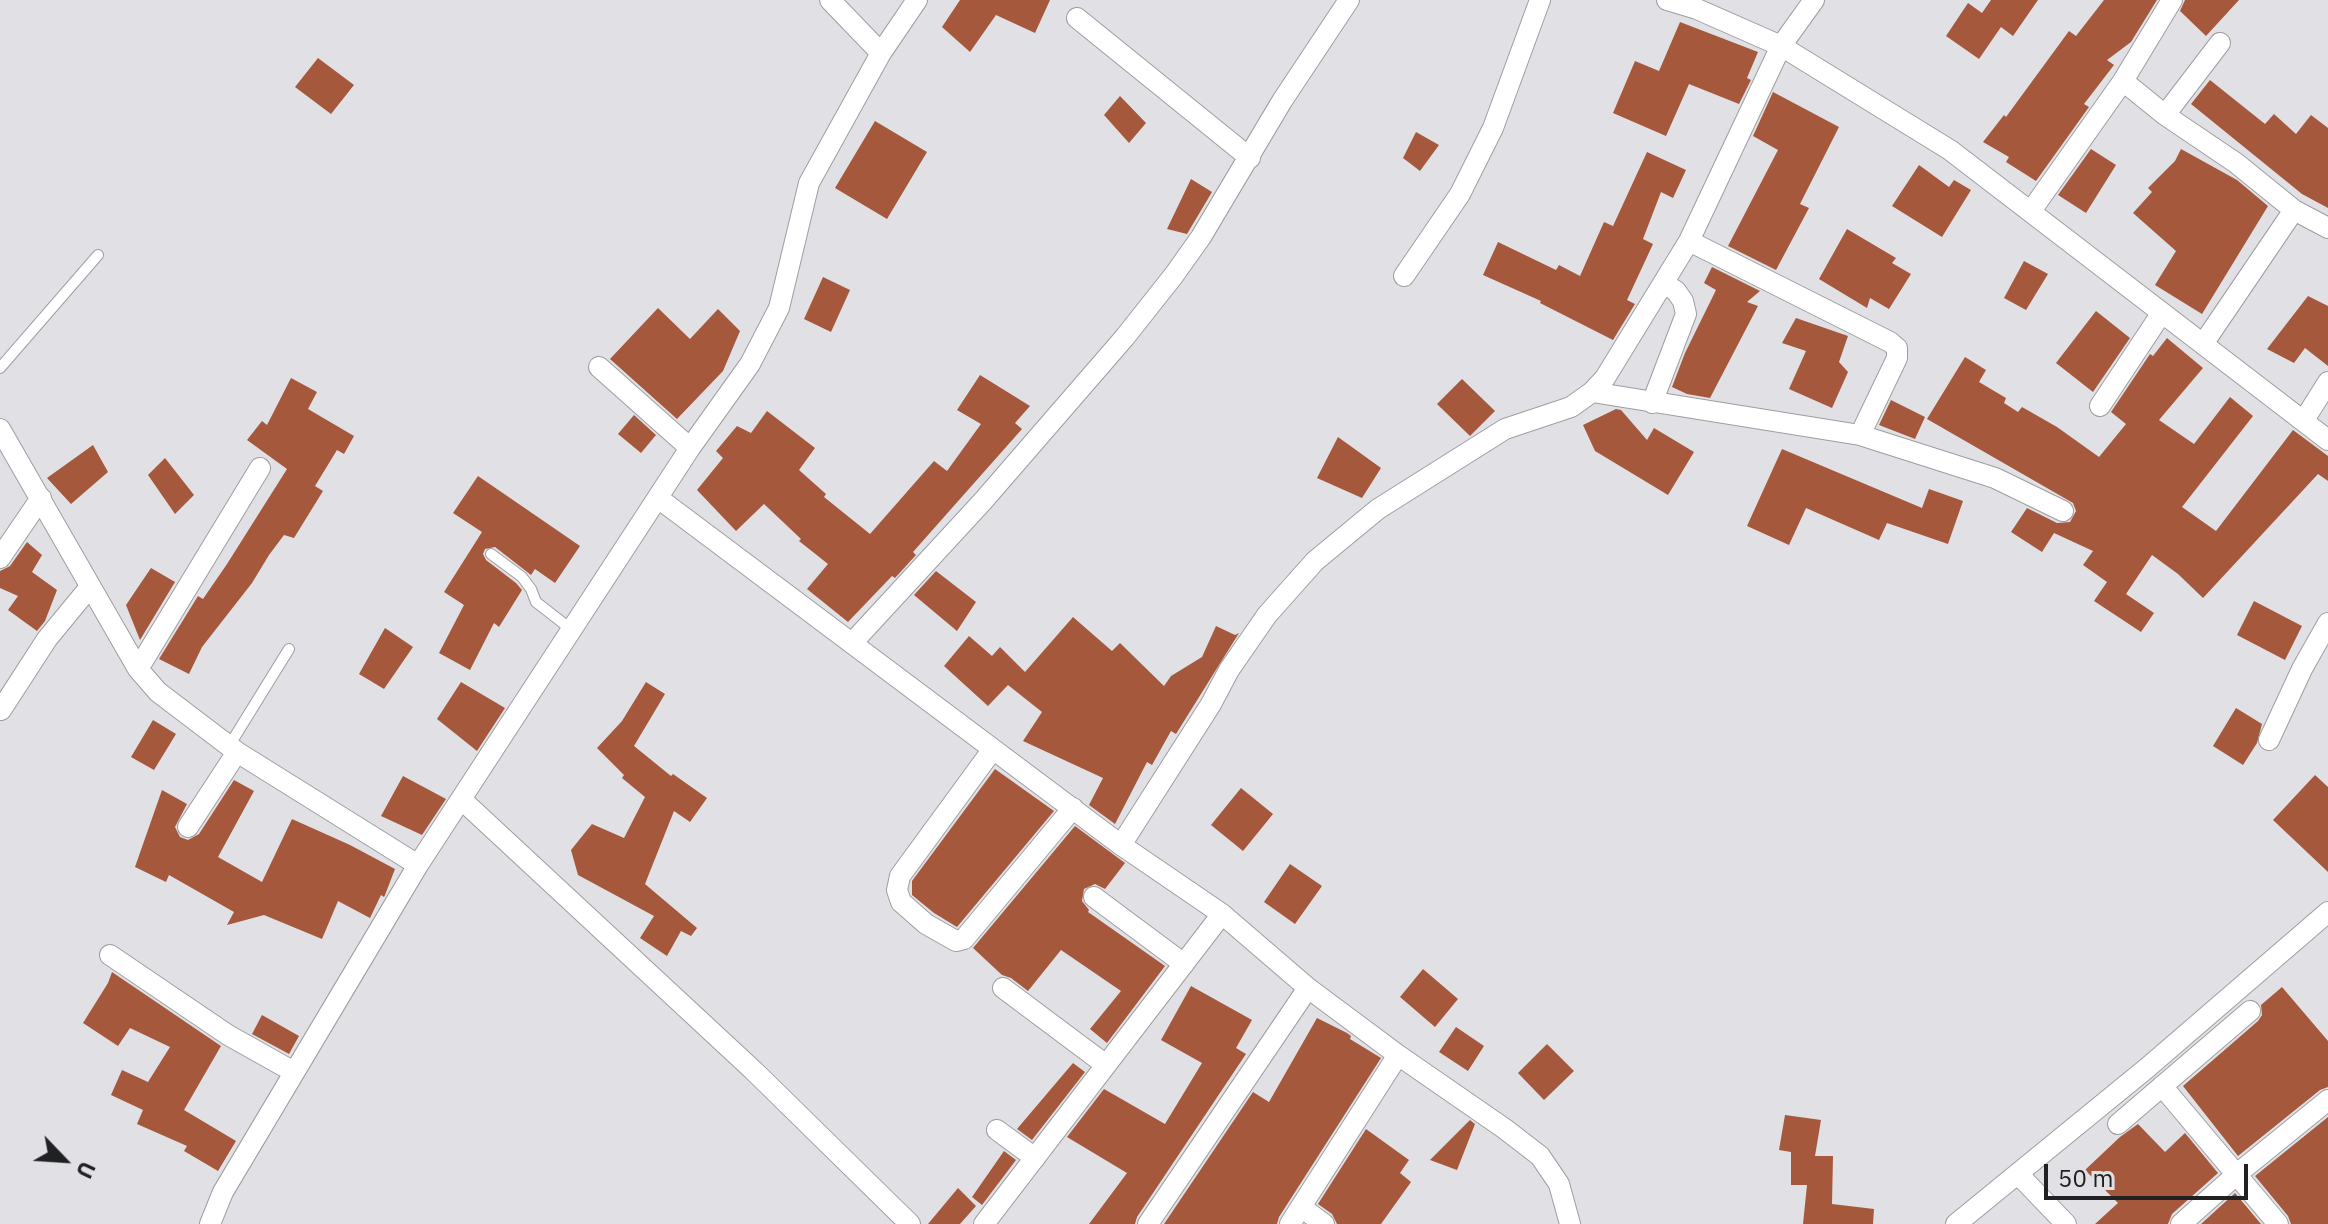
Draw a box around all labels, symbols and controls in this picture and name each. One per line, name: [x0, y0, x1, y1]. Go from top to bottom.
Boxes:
north arrow: [24, 1120, 104, 1200]
scale bar: [2048, 1148, 2252, 1198]
text: U: [70, 1157, 103, 1183]
text: 50 m: [2058, 1162, 2113, 1194]

